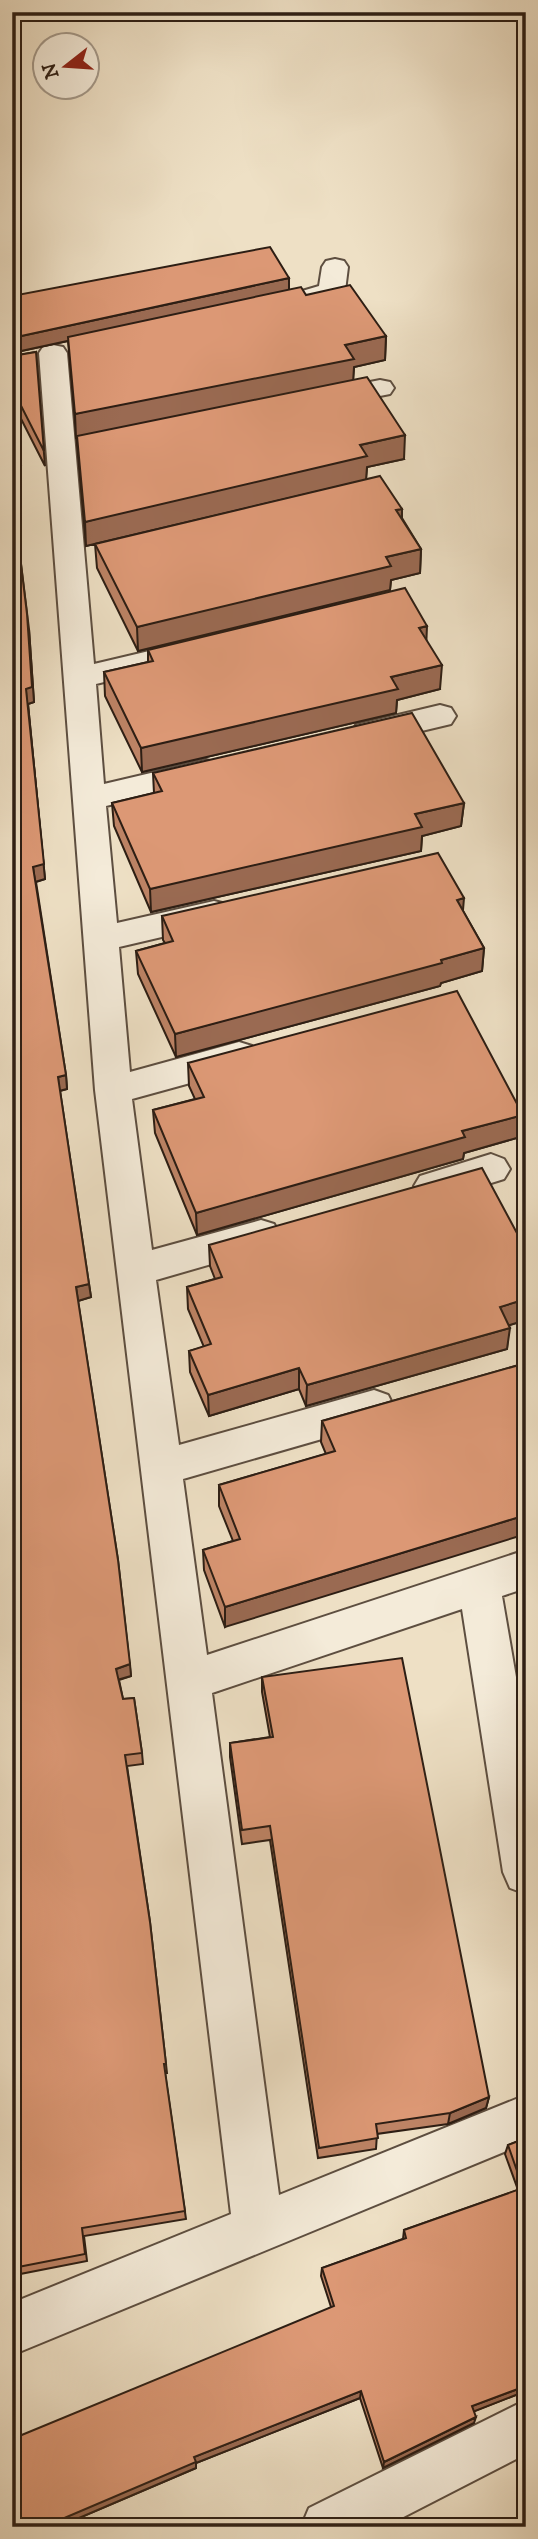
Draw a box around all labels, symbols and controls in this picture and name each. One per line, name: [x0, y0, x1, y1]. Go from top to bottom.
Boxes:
north arrow: [32, 32, 102, 102]
text: N: [38, 59, 64, 81]

